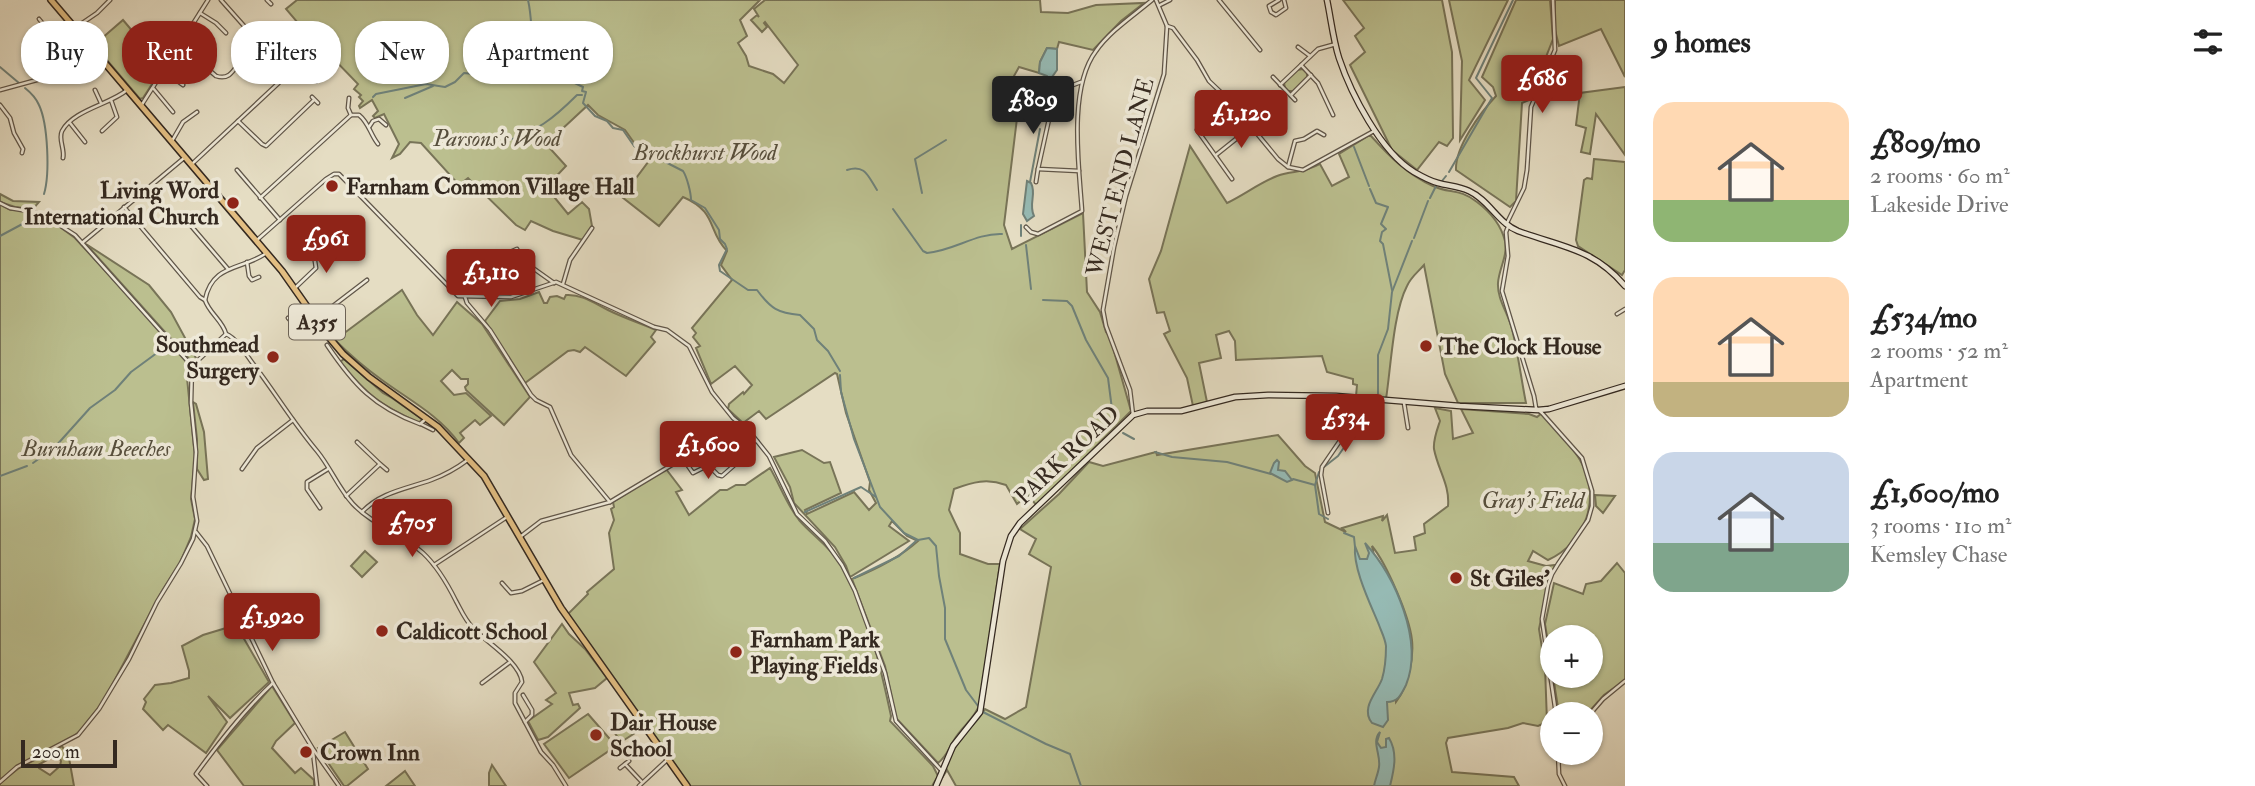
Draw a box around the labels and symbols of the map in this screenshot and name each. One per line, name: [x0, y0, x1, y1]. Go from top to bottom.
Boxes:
pin: £686: [1501, 55, 1583, 115]
street label: WEST END LANE: [1079, 75, 1160, 280]
pin: £809: [992, 76, 1074, 136]
pin: £1,120: [1184, 90, 1298, 150]
park label: Parsons's Wood: [432, 124, 562, 153]
park label: Brockhurst Wood: [632, 138, 778, 167]
place label: Farnham Common Village Hall: [346, 172, 636, 202]
place label: Living Word International Church: [24, 176, 220, 231]
marker: Farnham Common Village Hall: [324, 178, 340, 194]
marker: Living Word International Church: [225, 195, 241, 211]
pin: £961: [285, 216, 367, 275]
pin: £1,110: [434, 250, 548, 309]
road number: A355: [289, 304, 345, 340]
place label: Southmead Surgery: [156, 330, 260, 386]
place label: The Clock House: [1439, 332, 1602, 361]
marker: The Clock House: [1418, 338, 1434, 354]
marker: Southmead Surgery: [265, 349, 281, 365]
pin: £534: [1304, 394, 1386, 454]
street label: PARK ROAD: [1009, 399, 1125, 511]
pin: £1,600: [651, 421, 765, 481]
park label: Burnham Beeches: [21, 434, 171, 463]
park label: Gray's Field: [1481, 486, 1586, 515]
pin: £705: [371, 500, 453, 559]
place label: St Giles': [1470, 564, 1550, 593]
marker: St Giles': [1448, 570, 1464, 586]
pin: £1,920: [215, 594, 329, 653]
place label: Caldicott School: [396, 617, 549, 646]
marker: Caldicott School: [374, 623, 390, 639]
place label: Farnham Park Playing Fields: [750, 625, 881, 681]
marker: Farnham Park Playing Fields: [728, 644, 744, 660]
place label: Dair House School: [610, 708, 717, 763]
marker: Dair House School: [588, 727, 604, 743]
scale bar: [21, 737, 117, 769]
place label: Crown Inn: [320, 738, 420, 767]
marker: Crown Inn: [298, 744, 314, 760]

